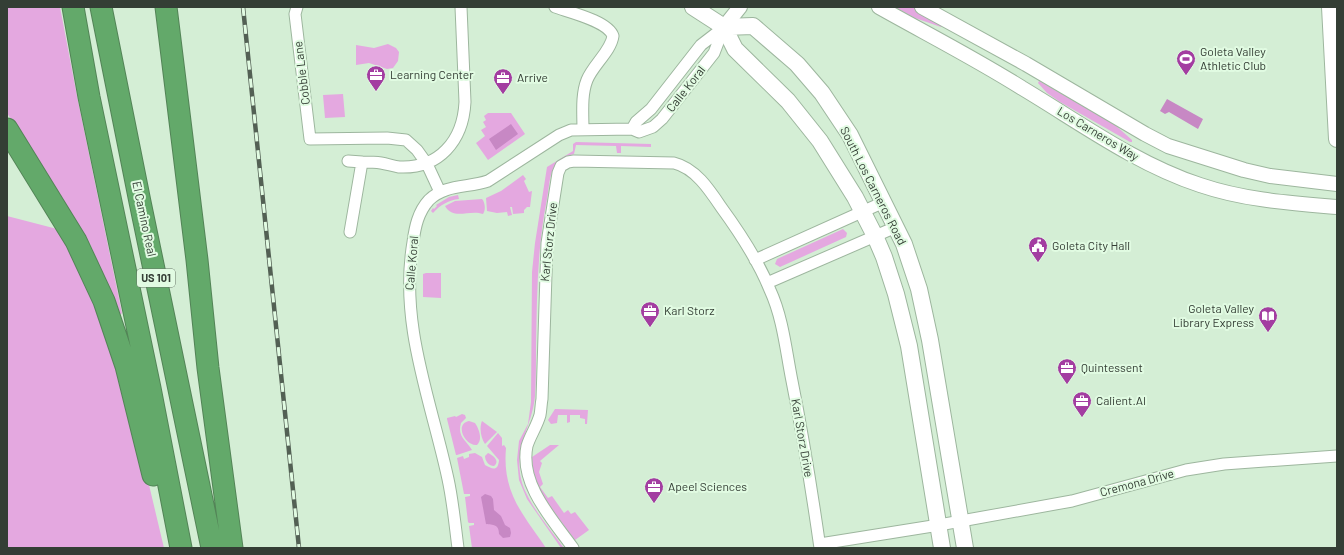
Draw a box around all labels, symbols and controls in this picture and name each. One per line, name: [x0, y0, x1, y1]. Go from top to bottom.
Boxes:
street label: Cobble Lane: [290, 40, 312, 106]
place label: Goleta Valley Athletic Club: [1200, 44, 1266, 72]
sports icon: Goleta Valley Athletic Club: [1175, 48, 1197, 76]
street label: Calle Koral: [663, 63, 708, 114]
office icon: Learning Center: [365, 64, 387, 92]
place label: Learning Center: [390, 67, 474, 81]
office icon: Arrive: [492, 67, 514, 95]
place label: Arrive: [517, 70, 548, 84]
street label: Los Carneros Way: [1055, 103, 1142, 163]
street label: South Los Carneros Road: [838, 124, 910, 247]
street label: El Camino Real: [130, 180, 160, 258]
street label: Karl Storz Drive: [537, 202, 559, 282]
street label: Calle Koral: [402, 235, 420, 291]
public building icon: Goleta City Hall: [1027, 235, 1049, 263]
place label: Goleta City Hall: [1052, 238, 1130, 252]
road number: US 101: [137, 269, 175, 287]
office icon: Karl Storz: [639, 300, 661, 328]
place label: Goleta Valley Library Express: [1173, 301, 1254, 329]
place label: Karl Storz: [664, 303, 714, 317]
library icon: Goleta Valley Library Express: [1257, 305, 1279, 333]
office icon: Quintessent: [1056, 357, 1078, 385]
place label: Quintessent: [1081, 360, 1143, 374]
office icon: Calient.AI: [1071, 390, 1093, 418]
place label: Calient.AI: [1096, 393, 1146, 407]
street label: Karl Storz Drive: [789, 397, 817, 478]
street label: Cremona Drive: [1098, 465, 1175, 499]
office icon: Apeel Sciences: [643, 476, 665, 504]
place label: Apeel Sciences: [668, 479, 747, 493]

